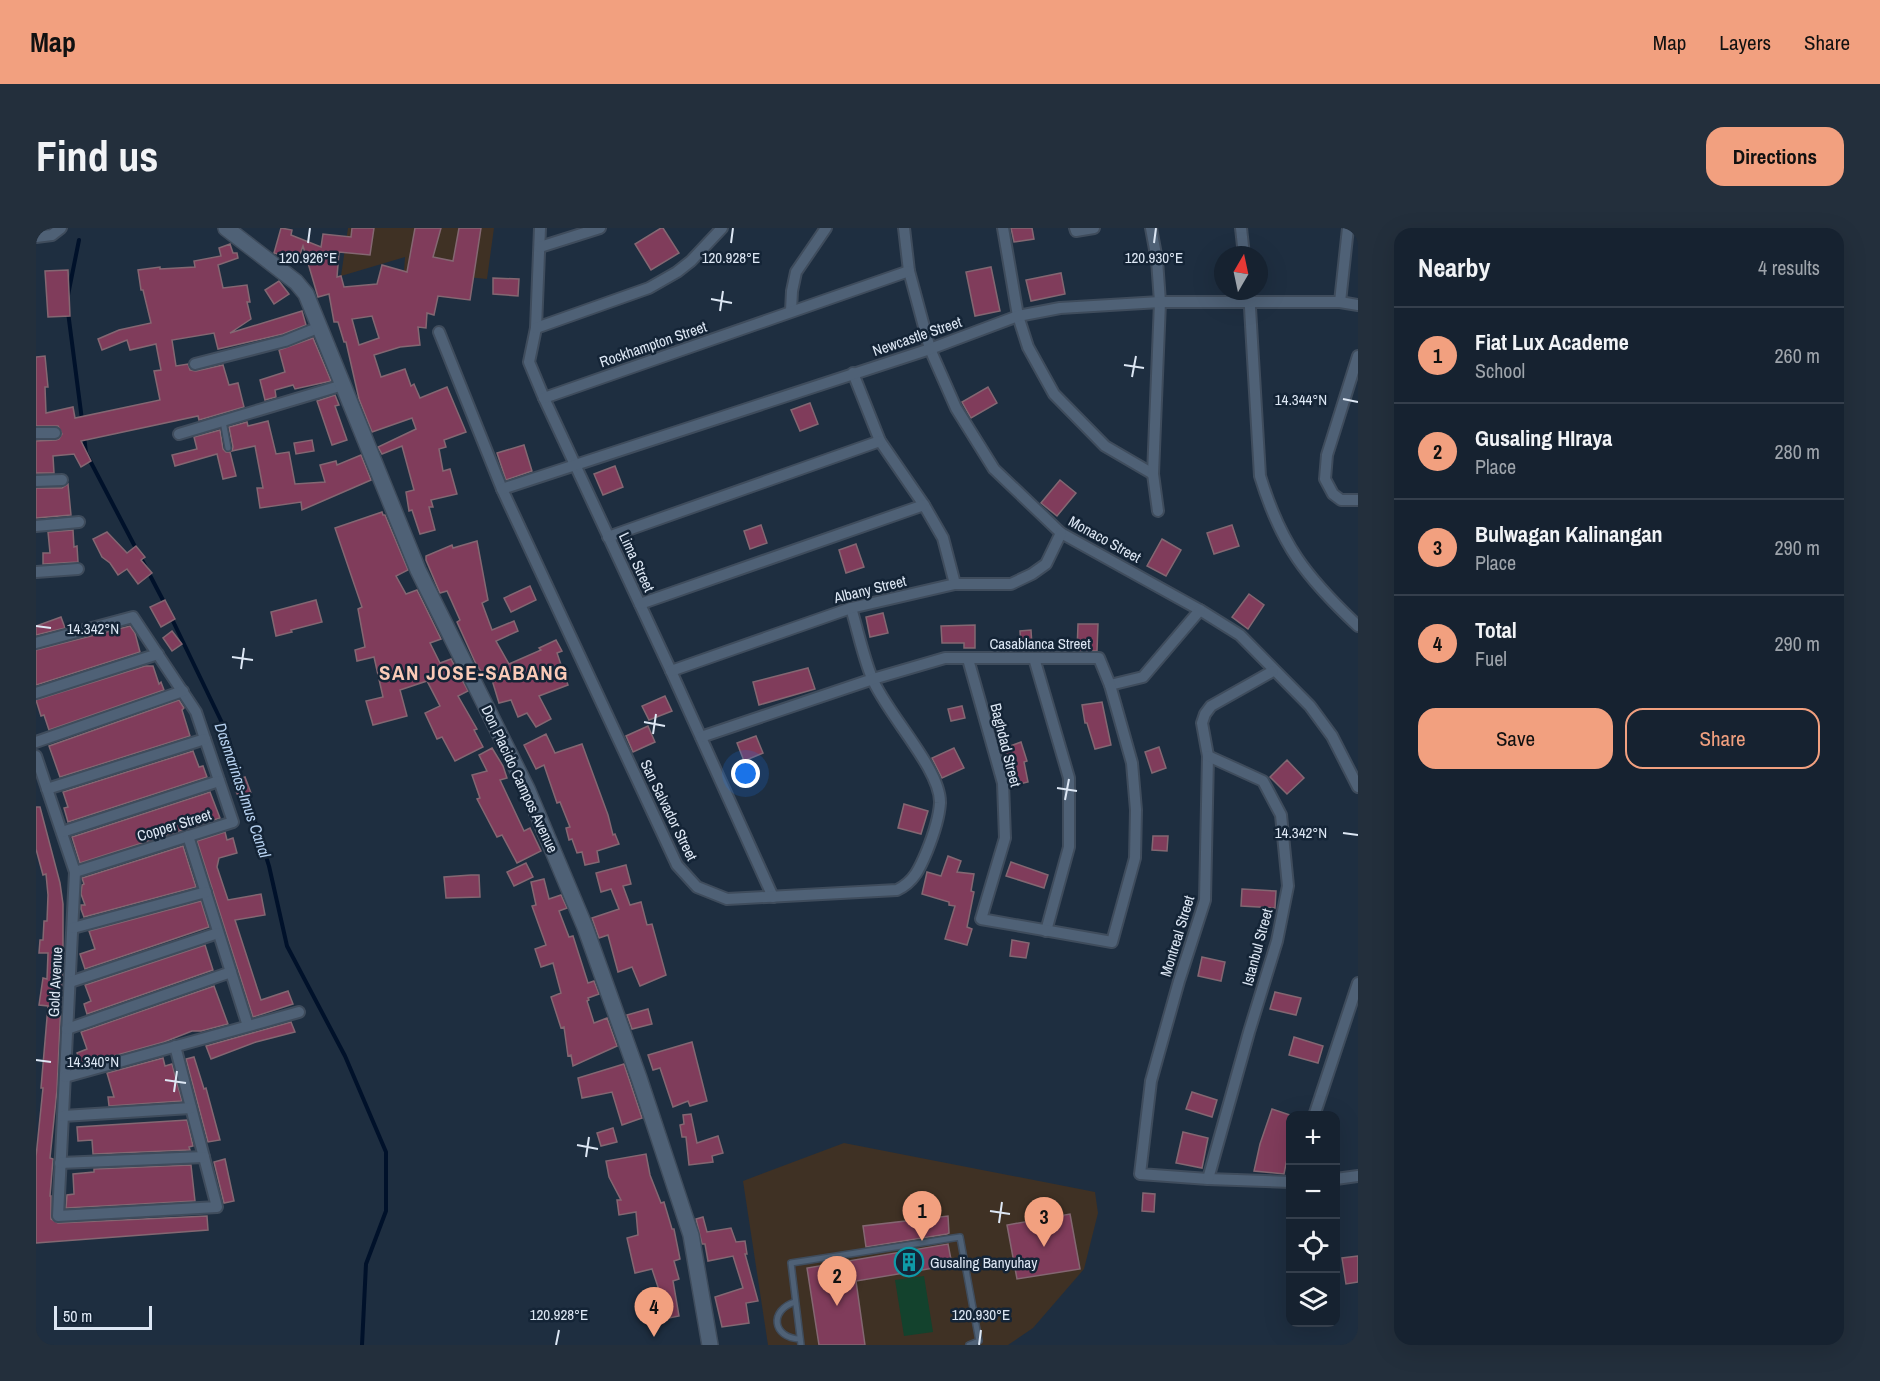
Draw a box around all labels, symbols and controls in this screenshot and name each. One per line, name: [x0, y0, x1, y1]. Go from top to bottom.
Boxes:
text: Map: [30, 23, 76, 61]
text: Map: [1653, 28, 1686, 57]
text: Layers: [1719, 28, 1771, 57]
text: Share: [1804, 28, 1850, 57]
button: Directions: [1706, 127, 1844, 186]
text: Find us: [36, 128, 158, 184]
north arrow: [1214, 246, 1268, 300]
text: 120.926°E: [279, 247, 337, 268]
text: 120.928°E: [702, 247, 760, 268]
text: 120.930°E: [1125, 247, 1183, 268]
text: Nearby: [1418, 250, 1490, 285]
text: 4 results: [1758, 254, 1820, 281]
street label: Newcastle Street: [870, 311, 965, 361]
street label: Rockhampton Street: [597, 316, 710, 372]
text: Fiat Lux Academe: [1475, 327, 1629, 357]
text: 1: [1433, 342, 1442, 369]
text: 260 m: [1774, 342, 1820, 369]
text: School: [1475, 357, 1525, 384]
text: 14.344°N: [1275, 389, 1327, 410]
text: Gusaling HIraya: [1475, 423, 1612, 453]
text: 2: [1433, 438, 1442, 465]
text: 280 m: [1774, 438, 1820, 465]
text: Place: [1475, 453, 1516, 480]
street label: Monaco Street: [1065, 510, 1146, 568]
text: Bulwagan Kalinangan: [1475, 519, 1662, 549]
street label: Lima Street: [614, 529, 660, 596]
text: 3: [1433, 534, 1442, 561]
text: 290 m: [1774, 534, 1820, 561]
text: Place: [1475, 549, 1516, 576]
street label: Albany Street: [831, 570, 909, 608]
text: Total: [1475, 615, 1517, 645]
text: 14.342°N: [67, 618, 119, 639]
text: 4: [1433, 630, 1442, 657]
text: 290 m: [1774, 630, 1820, 657]
street label: Casablanca Street: [989, 633, 1091, 654]
text: Fuel: [1475, 645, 1507, 672]
district label: SAN JOSE-SABANG: [379, 658, 569, 687]
street label: Baghdad Street: [985, 701, 1027, 790]
street label: Don Placido Campos Avenue: [477, 702, 563, 856]
button: Save: [1418, 708, 1613, 769]
button: Share: [1625, 708, 1820, 769]
water label: Dasmarinas-Imus Canal: [210, 720, 277, 861]
street label: San Salvador Street: [635, 756, 703, 865]
your location: [731, 759, 760, 788]
street label: Copper Street: [134, 804, 214, 846]
text: 14.342°N: [1275, 822, 1327, 843]
street label: Montreal Street: [1155, 892, 1200, 979]
street label: Istanbul Street: [1237, 905, 1278, 988]
street label: Gold Avenue: [43, 946, 67, 1018]
text: 14.340°N: [67, 1051, 119, 1072]
map controls: [1286, 1111, 1340, 1327]
button: +: [1286, 1111, 1340, 1165]
button: −: [1286, 1165, 1340, 1219]
pin: 1: [902, 1192, 942, 1241]
pin: 3: [1024, 1198, 1064, 1247]
button: locate: [1286, 1219, 1340, 1273]
building icon: Gusaling Banyuhay: [893, 1246, 925, 1278]
place label: Gusaling Banyuhay: [930, 1252, 1038, 1273]
pin: 2: [818, 1256, 856, 1306]
button: layers: [1286, 1273, 1340, 1327]
pin: 4: [634, 1288, 674, 1337]
scale bar: [54, 1303, 152, 1330]
text: 120.928°E: [530, 1304, 588, 1325]
text: 120.930°E: [952, 1304, 1010, 1325]
text: 50 m: [63, 1305, 92, 1327]

